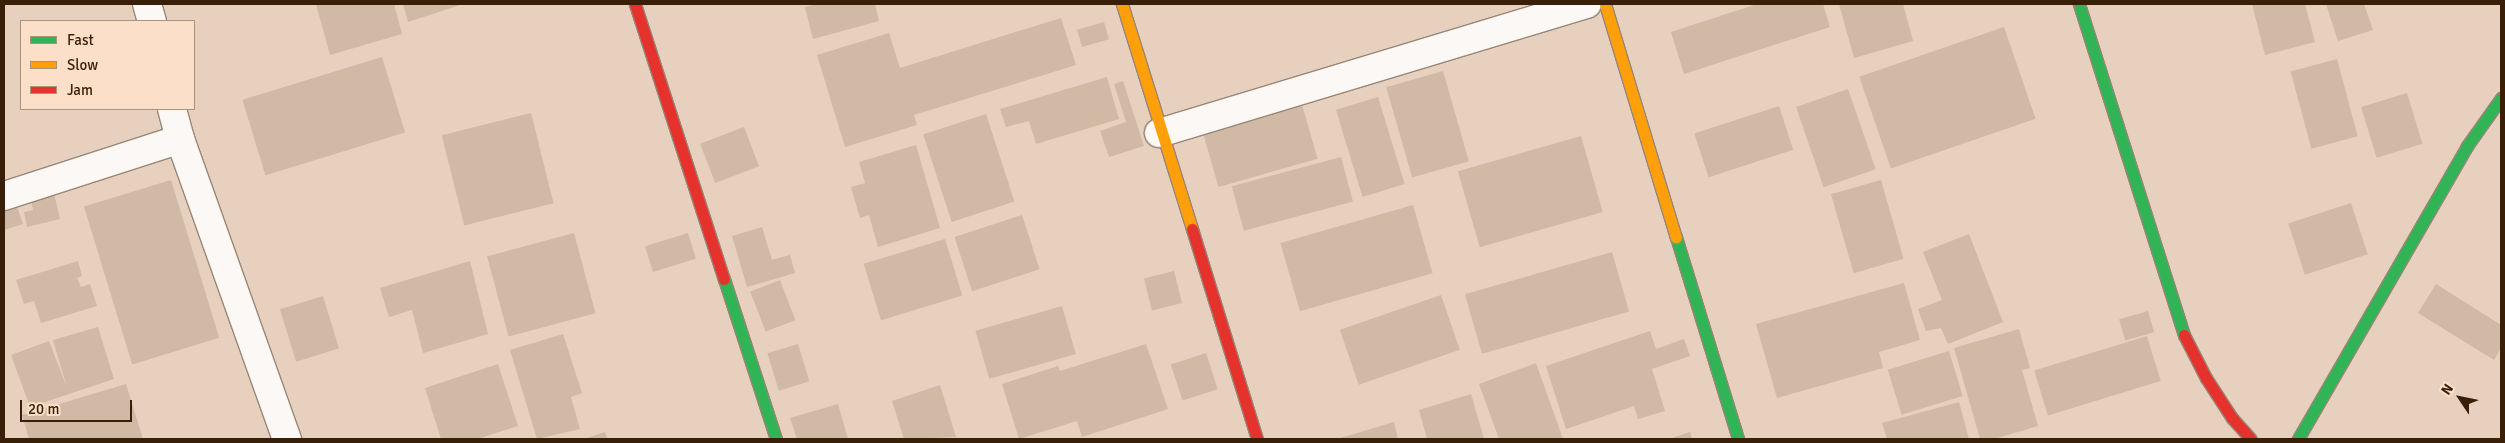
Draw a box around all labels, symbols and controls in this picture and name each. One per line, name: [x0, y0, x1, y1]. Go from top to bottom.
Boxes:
legend: [20, 20, 195, 110]
text: Fast: [67, 31, 94, 49]
text: Slow: [67, 56, 98, 74]
text: Jam: [67, 81, 93, 99]
north arrow: [2435, 373, 2485, 423]
text: N: [2437, 381, 2457, 398]
scale bar: [22, 390, 135, 422]
text: 20 m: [28, 400, 59, 418]

